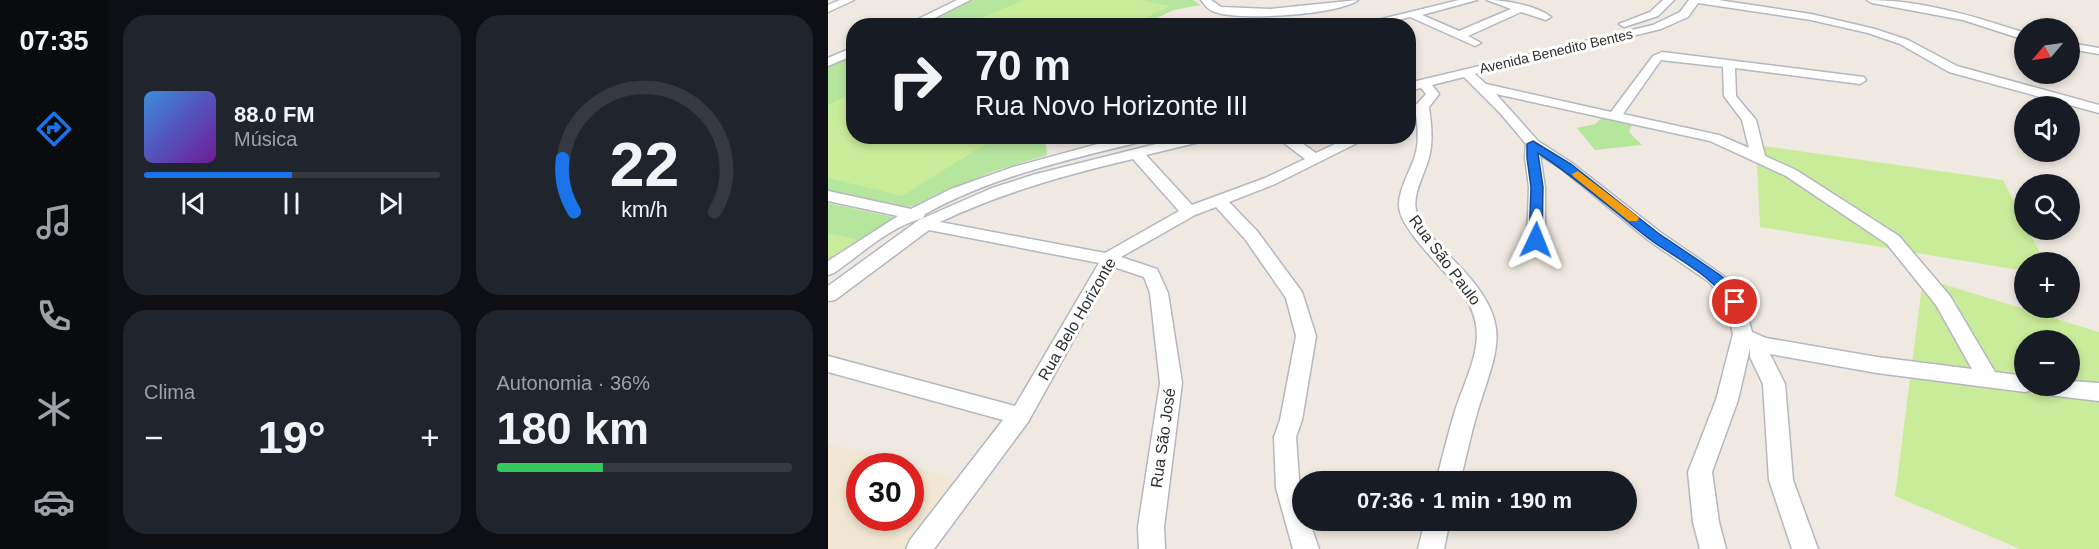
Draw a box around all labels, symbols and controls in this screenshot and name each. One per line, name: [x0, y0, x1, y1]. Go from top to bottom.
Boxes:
north arrow: [2014, 18, 2080, 84]
map controls: [2014, 18, 2080, 396]
text: 07:35: [19, 26, 89, 56]
street label: Avenida Benedito Bentes: [1478, 26, 1634, 76]
icon: right: [876, 42, 954, 120]
text: 70 m: [975, 42, 1071, 89]
text: Rua Novo Horizonte III: [975, 91, 1248, 121]
button: sound: [2014, 96, 2080, 162]
text: 88.0 FM: [234, 102, 315, 127]
icon: directions: [33, 108, 75, 150]
text: Música: [234, 128, 297, 150]
text: 22: [610, 130, 679, 199]
button: search: [2014, 174, 2080, 240]
icon: previous: [177, 187, 210, 220]
icon: pause: [275, 187, 308, 220]
icon: next: [374, 187, 407, 220]
text: km/h: [621, 199, 667, 223]
icon: music: [33, 201, 75, 243]
position arrow: [1504, 208, 1568, 272]
street label: Rua São Paulo: [1406, 212, 1484, 308]
button: +: [2014, 252, 2080, 318]
street label: Rua Belo Horizonte: [1035, 255, 1119, 383]
pin: [1709, 276, 1760, 327]
icon: arrive: [1718, 285, 1751, 318]
icon: phone: [33, 295, 75, 337]
button: −: [2014, 330, 2080, 396]
text: Autonomia · 36%: [497, 372, 650, 394]
text: Clima: [144, 381, 195, 403]
street label: Rua São José: [1148, 387, 1178, 489]
icon: climate: [33, 388, 75, 430]
text: 180 km: [497, 403, 649, 454]
text: 19°: [258, 412, 326, 463]
text: −: [144, 419, 163, 456]
text: +: [420, 419, 440, 456]
speed limit sign: 30: [846, 453, 924, 531]
icon: car: [33, 481, 75, 523]
text: 07:36 · 1 min · 190 m: [1357, 488, 1572, 513]

